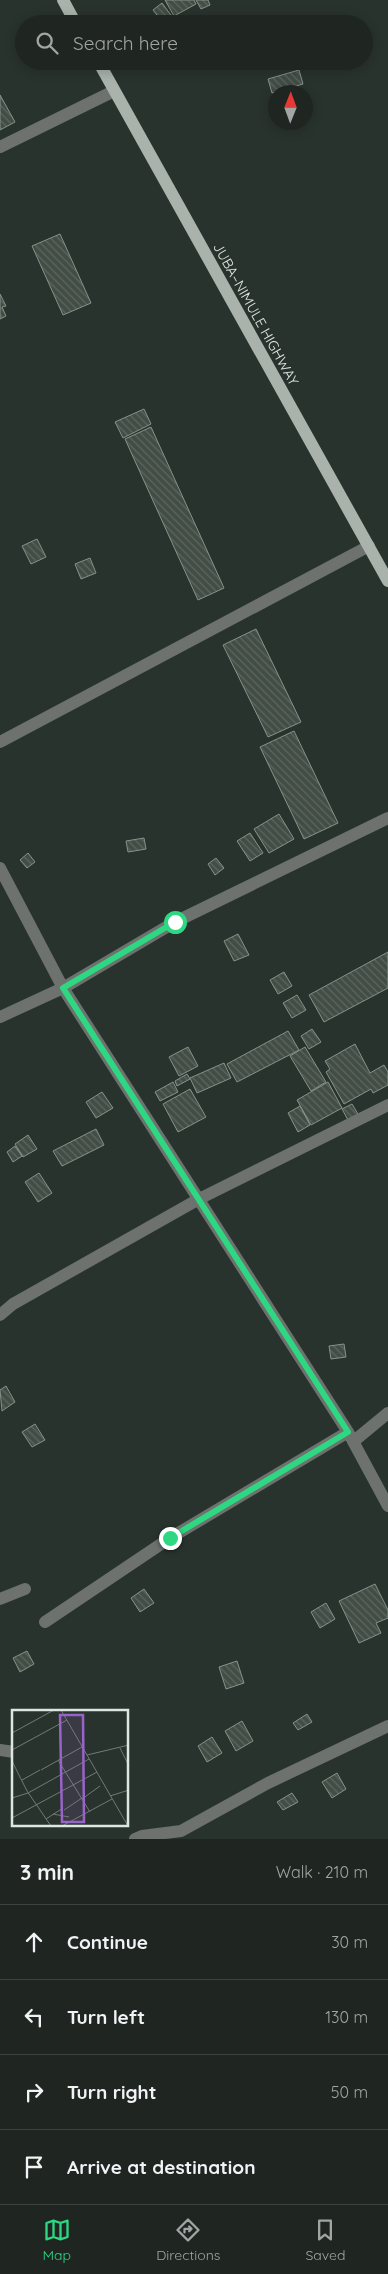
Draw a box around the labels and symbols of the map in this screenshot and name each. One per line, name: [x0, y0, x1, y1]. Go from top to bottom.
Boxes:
north arrow: [268, 85, 313, 130]
street label: JUBA–NIMULE HIGHWAY: [209, 239, 303, 389]
route start: [164, 911, 187, 934]
route end: [159, 1527, 182, 1550]
inset map: [12, 1710, 129, 1826]

